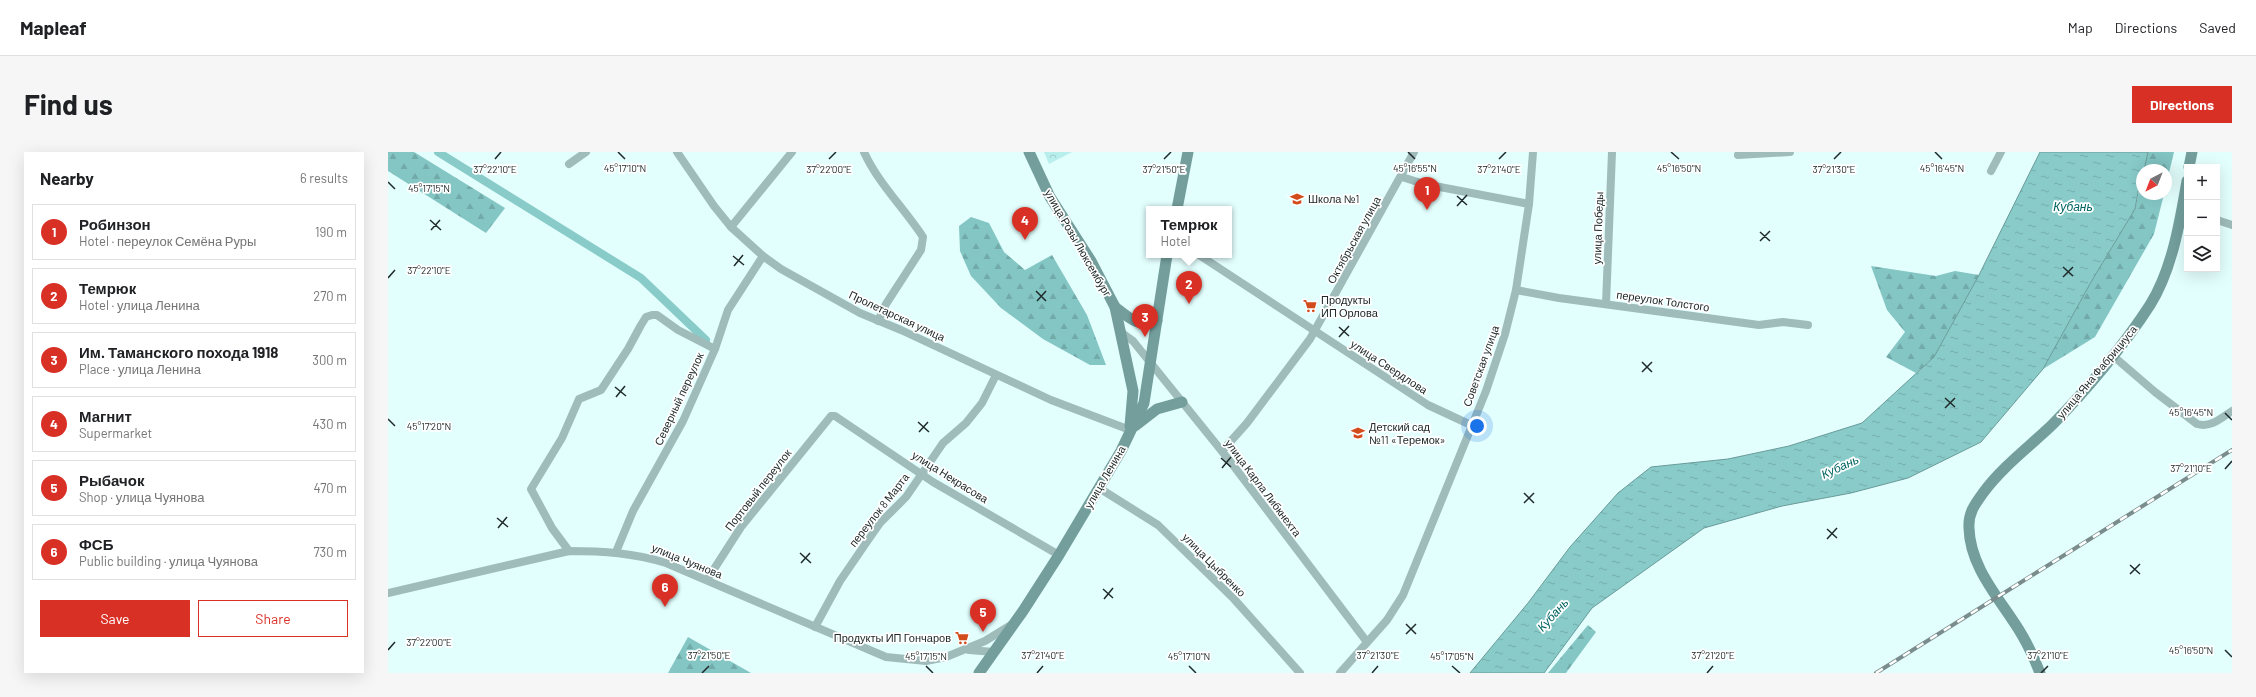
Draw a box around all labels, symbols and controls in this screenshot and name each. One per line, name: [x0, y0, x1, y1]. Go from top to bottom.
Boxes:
text: Mapleaf: [20, 16, 87, 39]
text: Map: [2068, 19, 2093, 36]
text: Directions: [2115, 19, 2177, 36]
text: Saved: [2199, 19, 2236, 36]
button: Directions: [2132, 86, 2232, 123]
text: Find us: [24, 87, 113, 121]
text: 45°17'10"N: [604, 162, 646, 174]
text: 45°16'55"N: [1393, 162, 1437, 174]
text: 45°16'50"N: [1657, 162, 1701, 174]
text: 45°16'45"N: [1920, 162, 1964, 174]
text: 37°22'10"E: [473, 163, 517, 175]
text: 37°22'00"E: [806, 163, 852, 175]
text: 37°21'50"E: [1142, 163, 1186, 175]
text: 37°21'40"E: [1477, 163, 1521, 175]
text: 37°21'30"E: [1812, 163, 1856, 175]
north arrow: [2136, 164, 2172, 200]
map controls: [2184, 164, 2220, 272]
button: +: [2184, 164, 2220, 200]
text: Nearby: [40, 168, 94, 188]
text: 6 results: [300, 170, 348, 186]
pin: 1: [1414, 177, 1440, 210]
text: 45°17'15"N: [408, 182, 450, 194]
street label: улица Розы Люксембург: [1042, 187, 1114, 299]
school or university icon: Школа №1: [1289, 191, 1305, 207]
street label: улица Победы: [1590, 191, 1605, 265]
place label: Школа №1: [1308, 192, 1359, 205]
street label: Октябрьская улица: [1324, 193, 1383, 286]
water label: Кубань: [2053, 199, 2093, 214]
button: −: [2184, 200, 2220, 236]
popup: [1146, 206, 1232, 258]
pin: 4: [1012, 207, 1038, 240]
text: Робинзон: [79, 215, 151, 233]
text: Темрюк: [1160, 215, 1218, 233]
text: 1: [52, 224, 56, 240]
text: 190 m: [315, 224, 347, 240]
text: Hotel · переулок Семёна Руры: [79, 233, 256, 249]
text: Hotel: [1160, 233, 1190, 249]
button: layers: [2184, 236, 2220, 272]
text: 37°22'10"E: [407, 264, 451, 276]
pin: 2: [1176, 271, 1202, 304]
text: Темрюк: [79, 279, 136, 297]
text: 2: [50, 288, 58, 304]
text: 270 m: [313, 288, 347, 304]
street label: Пролетарская улица: [847, 288, 948, 344]
street label: переулок Толстого: [1616, 288, 1710, 313]
place label: Продукты ИП Орлова: [1321, 293, 1379, 319]
text: Hotel · улица Ленина: [79, 297, 200, 313]
supermarket icon: Продукты ИП Орлова: [1302, 298, 1318, 314]
pin: 3: [1132, 304, 1158, 337]
street label: улица Яна Фабрициуса: [2054, 322, 2140, 421]
street label: Советская улица: [1460, 323, 1502, 408]
street label: улица Свердлова: [1348, 337, 1431, 397]
text: Им. Таманского похода 1918: [79, 343, 278, 361]
street label: Северный переулок: [651, 350, 706, 447]
text: 3: [50, 352, 58, 368]
text: 300 m: [312, 352, 347, 368]
text: Place · улица Ленина: [79, 361, 201, 377]
text: 45°16'45"N: [2169, 406, 2213, 418]
text: Магнит: [79, 407, 132, 425]
text: 4: [50, 416, 58, 432]
text: 430 m: [312, 416, 347, 432]
your location: [1467, 416, 1487, 436]
text: 45°17'20"N: [407, 420, 451, 432]
place label: Детский сад №11 «Теремок»: [1369, 420, 1446, 446]
text: Supermarket: [79, 425, 152, 441]
school or university icon: Детский сад №11 «Теремок»: [1350, 425, 1366, 441]
street label: улица Карла Либкнехта: [1223, 437, 1305, 540]
street label: улица Ленина: [1081, 442, 1128, 510]
street label: Портовый переулок: [722, 446, 794, 533]
street label: улица Некрасова: [910, 448, 991, 506]
water label: Кубань: [1819, 451, 1861, 482]
text: 37°21'10"E: [2170, 462, 2212, 474]
street label: переулок 8 Марта: [846, 470, 912, 549]
text: Рыбачок: [79, 471, 144, 489]
text: 5: [50, 480, 58, 496]
text: 470 m: [313, 480, 347, 496]
text: Shop · улица Чуянова: [79, 489, 205, 505]
street label: улица Цыбренко: [1180, 530, 1249, 599]
text: ФСБ: [79, 535, 113, 553]
street label: улица Чуянова: [650, 540, 725, 581]
text: 6: [51, 544, 57, 560]
text: 730 m: [313, 544, 347, 560]
text: Public building · улица Чуянова: [79, 553, 258, 569]
pin: 6: [652, 574, 678, 607]
water label: Кубань: [1534, 595, 1571, 634]
pin: 5: [970, 599, 996, 632]
button: Save: [40, 600, 190, 637]
button: Share: [198, 600, 348, 637]
supermarket icon: Продукты ИП Гончаров: [954, 630, 970, 646]
place label: Продукты ИП Гончаров: [834, 631, 951, 644]
text: 37°22'00"E: [406, 636, 452, 648]
text: 45°16'50"N: [2169, 644, 2213, 656]
text: 37°21'50"E: [687, 649, 731, 661]
text: 37°21'40"E: [1021, 649, 1065, 661]
text: 37°21'30"E: [1356, 649, 1400, 661]
text: 37°21'20"E: [1691, 649, 1735, 661]
text: 37°21'10"E: [2027, 649, 2069, 661]
text: 45°17'15"N: [905, 650, 947, 662]
text: 45°17'10"N: [1168, 650, 1210, 662]
text: 45°17'05"N: [1430, 650, 1474, 662]

